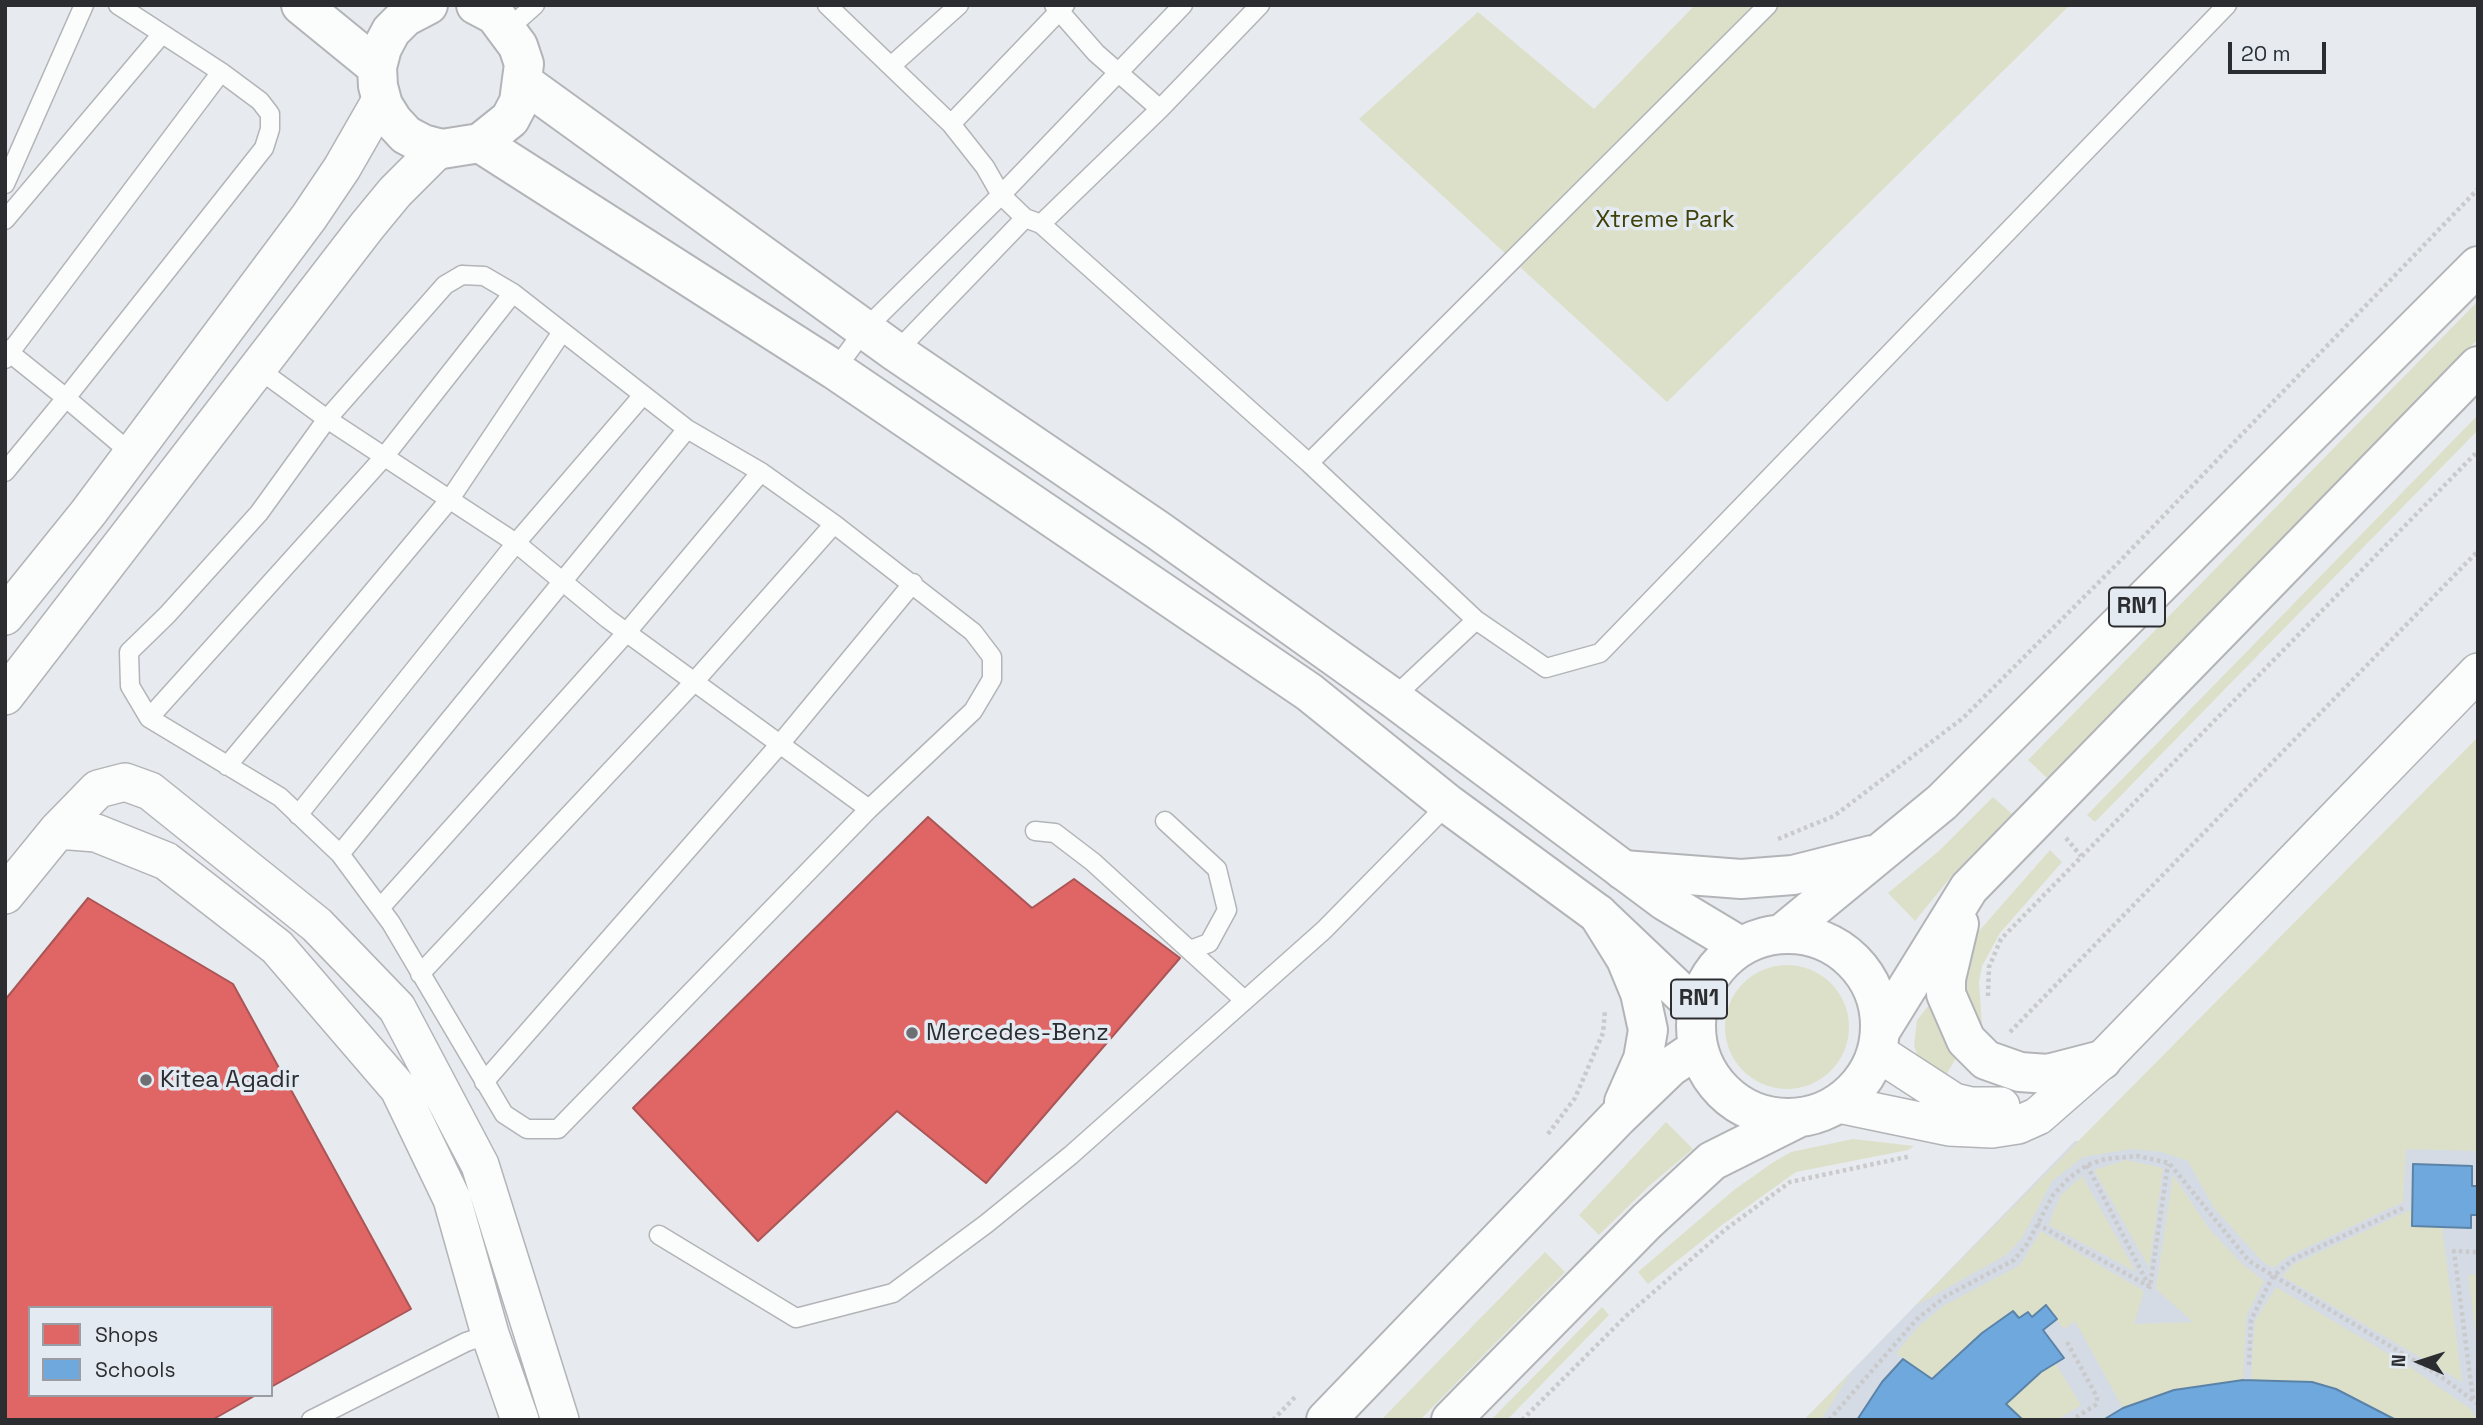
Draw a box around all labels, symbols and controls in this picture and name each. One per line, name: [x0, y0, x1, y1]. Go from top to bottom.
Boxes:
scale bar: [2231, 28, 2329, 72]
text: 20 m: [2241, 40, 2291, 67]
park label: Xtreme Park: [1595, 206, 1735, 234]
road number: RN1: [2109, 587, 2165, 626]
road number: RN1: [1671, 980, 1727, 1018]
place label: Mercedes-Benz: [926, 1019, 1109, 1047]
marker: Mercedes-Benz: [904, 1025, 920, 1041]
place label: Kitea Agadir: [160, 1066, 300, 1094]
marker: Kitea Agadir: [138, 1072, 154, 1088]
legend: [28, 1306, 273, 1397]
text: Shops: [95, 1321, 158, 1348]
north arrow: [2385, 1327, 2455, 1397]
text: N: [2386, 1354, 2411, 1368]
text: Schools: [95, 1356, 175, 1383]

